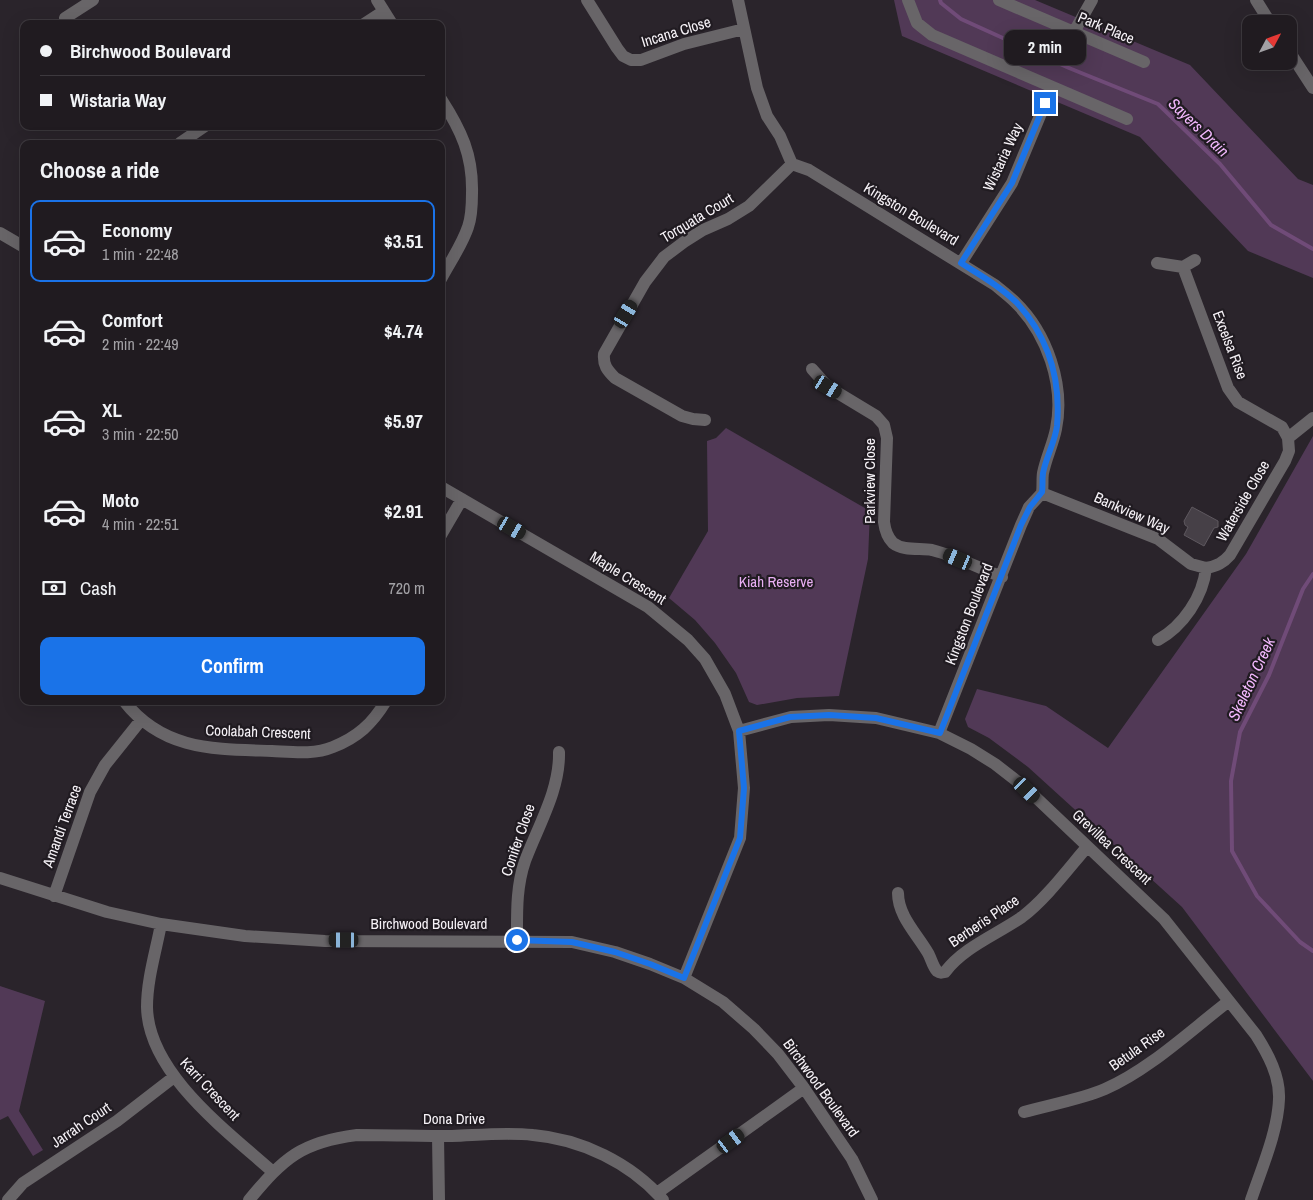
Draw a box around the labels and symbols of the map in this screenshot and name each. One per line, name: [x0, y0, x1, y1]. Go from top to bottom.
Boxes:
street label: Park Place: [1075, 6, 1138, 49]
street label: Incana Close: [638, 11, 713, 52]
north arrow: [1242, 15, 1298, 70]
callout: 2 min: [1004, 31, 1086, 66]
route end: [1034, 92, 1056, 114]
water label: Sayers Drain: [1164, 92, 1234, 162]
street label: Wistaria Way: [978, 118, 1028, 194]
street label: Kingston Boulevard: [860, 177, 963, 250]
street label: Torquata Court: [656, 187, 738, 248]
car: [611, 297, 640, 331]
street label: Excelsa Rise: [1208, 308, 1253, 382]
car: [811, 373, 844, 401]
street label: Parkview Close: [859, 438, 880, 524]
street label: Waterside Close: [1211, 456, 1274, 545]
street label: Bankview Way: [1091, 486, 1174, 539]
car: [495, 514, 528, 542]
street label: Maple Crescent: [586, 546, 671, 610]
car: [941, 546, 974, 572]
street label: Kingston Boulevard: [939, 560, 998, 668]
park label: Kiah Reserve: [739, 571, 813, 592]
water label: Skeleton Creek: [1222, 633, 1280, 724]
street label: Coolabah Crescent: [205, 719, 312, 744]
car: [1010, 774, 1043, 806]
street label: Amandi Terrace: [37, 781, 86, 871]
street label: Conifer Close: [495, 801, 540, 879]
street label: Grevillea Crescent: [1068, 804, 1157, 889]
street label: Berberis Place: [944, 889, 1023, 952]
street label: Birchwood Boulevard: [371, 913, 487, 934]
route start: [506, 929, 528, 951]
car: [329, 933, 359, 948]
street label: Betula Rise: [1105, 1022, 1169, 1075]
street label: Birchwood Boulevard: [779, 1034, 864, 1141]
street label: Karri Crescent: [176, 1053, 245, 1125]
street label: Jarrah Court: [47, 1096, 115, 1152]
street label: Dona Drive: [423, 1108, 485, 1129]
car: [714, 1126, 747, 1156]

